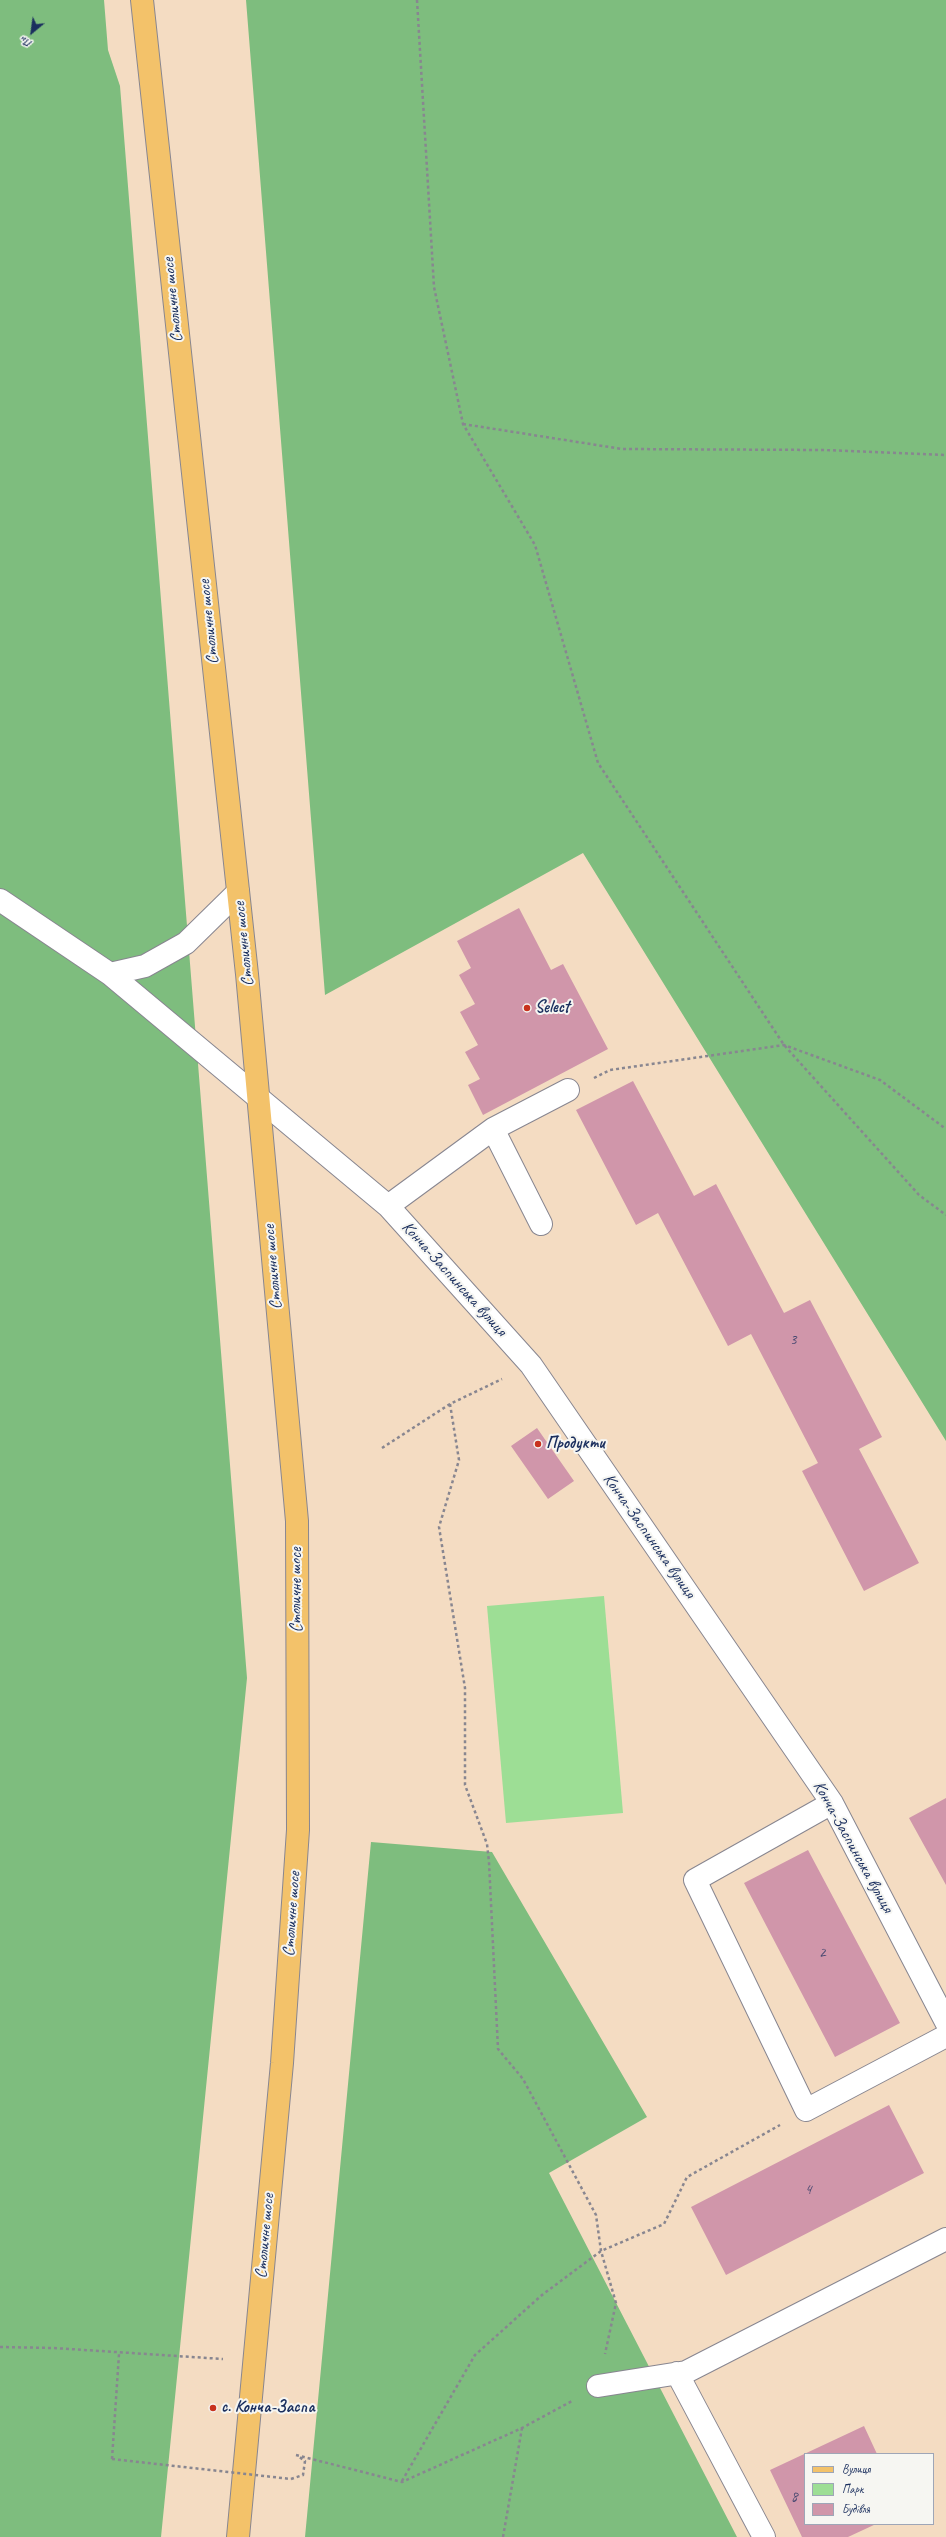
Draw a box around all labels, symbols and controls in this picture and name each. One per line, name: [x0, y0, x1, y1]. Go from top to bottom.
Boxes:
north arrow: [12, 12, 52, 52]
text: Пн: [18, 34, 35, 51]
street label: Столичне шосе: [158, 257, 188, 343]
street label: Столичне шосе: [194, 579, 224, 665]
street label: Столичне шосе: [229, 901, 259, 987]
place label: Select: [535, 998, 569, 1018]
marker: Select: [522, 1003, 532, 1013]
street label: Конча-Заспинська вулиця: [397, 1217, 511, 1341]
street label: Столичне шосе: [259, 1224, 287, 1310]
house number: 3: [790, 1331, 796, 1349]
place label: Продукти: [546, 1434, 605, 1454]
marker: Продукти: [533, 1439, 543, 1449]
street label: Конча-Заспинська вулиця: [598, 1470, 700, 1602]
street label: Столичне шосе: [287, 1547, 307, 1633]
street label: Конча-Заспинська вулиця: [808, 1778, 898, 1916]
street label: Столичне шосе: [279, 1871, 305, 1957]
house number: 2: [819, 1944, 825, 1962]
house number: 4: [805, 2181, 811, 2199]
street label: Столичне шосе: [251, 2193, 279, 2279]
place label: с. Конча-Заспа: [221, 2398, 315, 2418]
marker: с. Конча-Заспа: [208, 2403, 218, 2413]
legend: [804, 2453, 934, 2525]
text: Вулиця: [842, 2461, 870, 2477]
text: Парк: [842, 2481, 863, 2497]
house number: 8: [791, 2488, 797, 2506]
text: Будівля: [842, 2501, 870, 2517]

